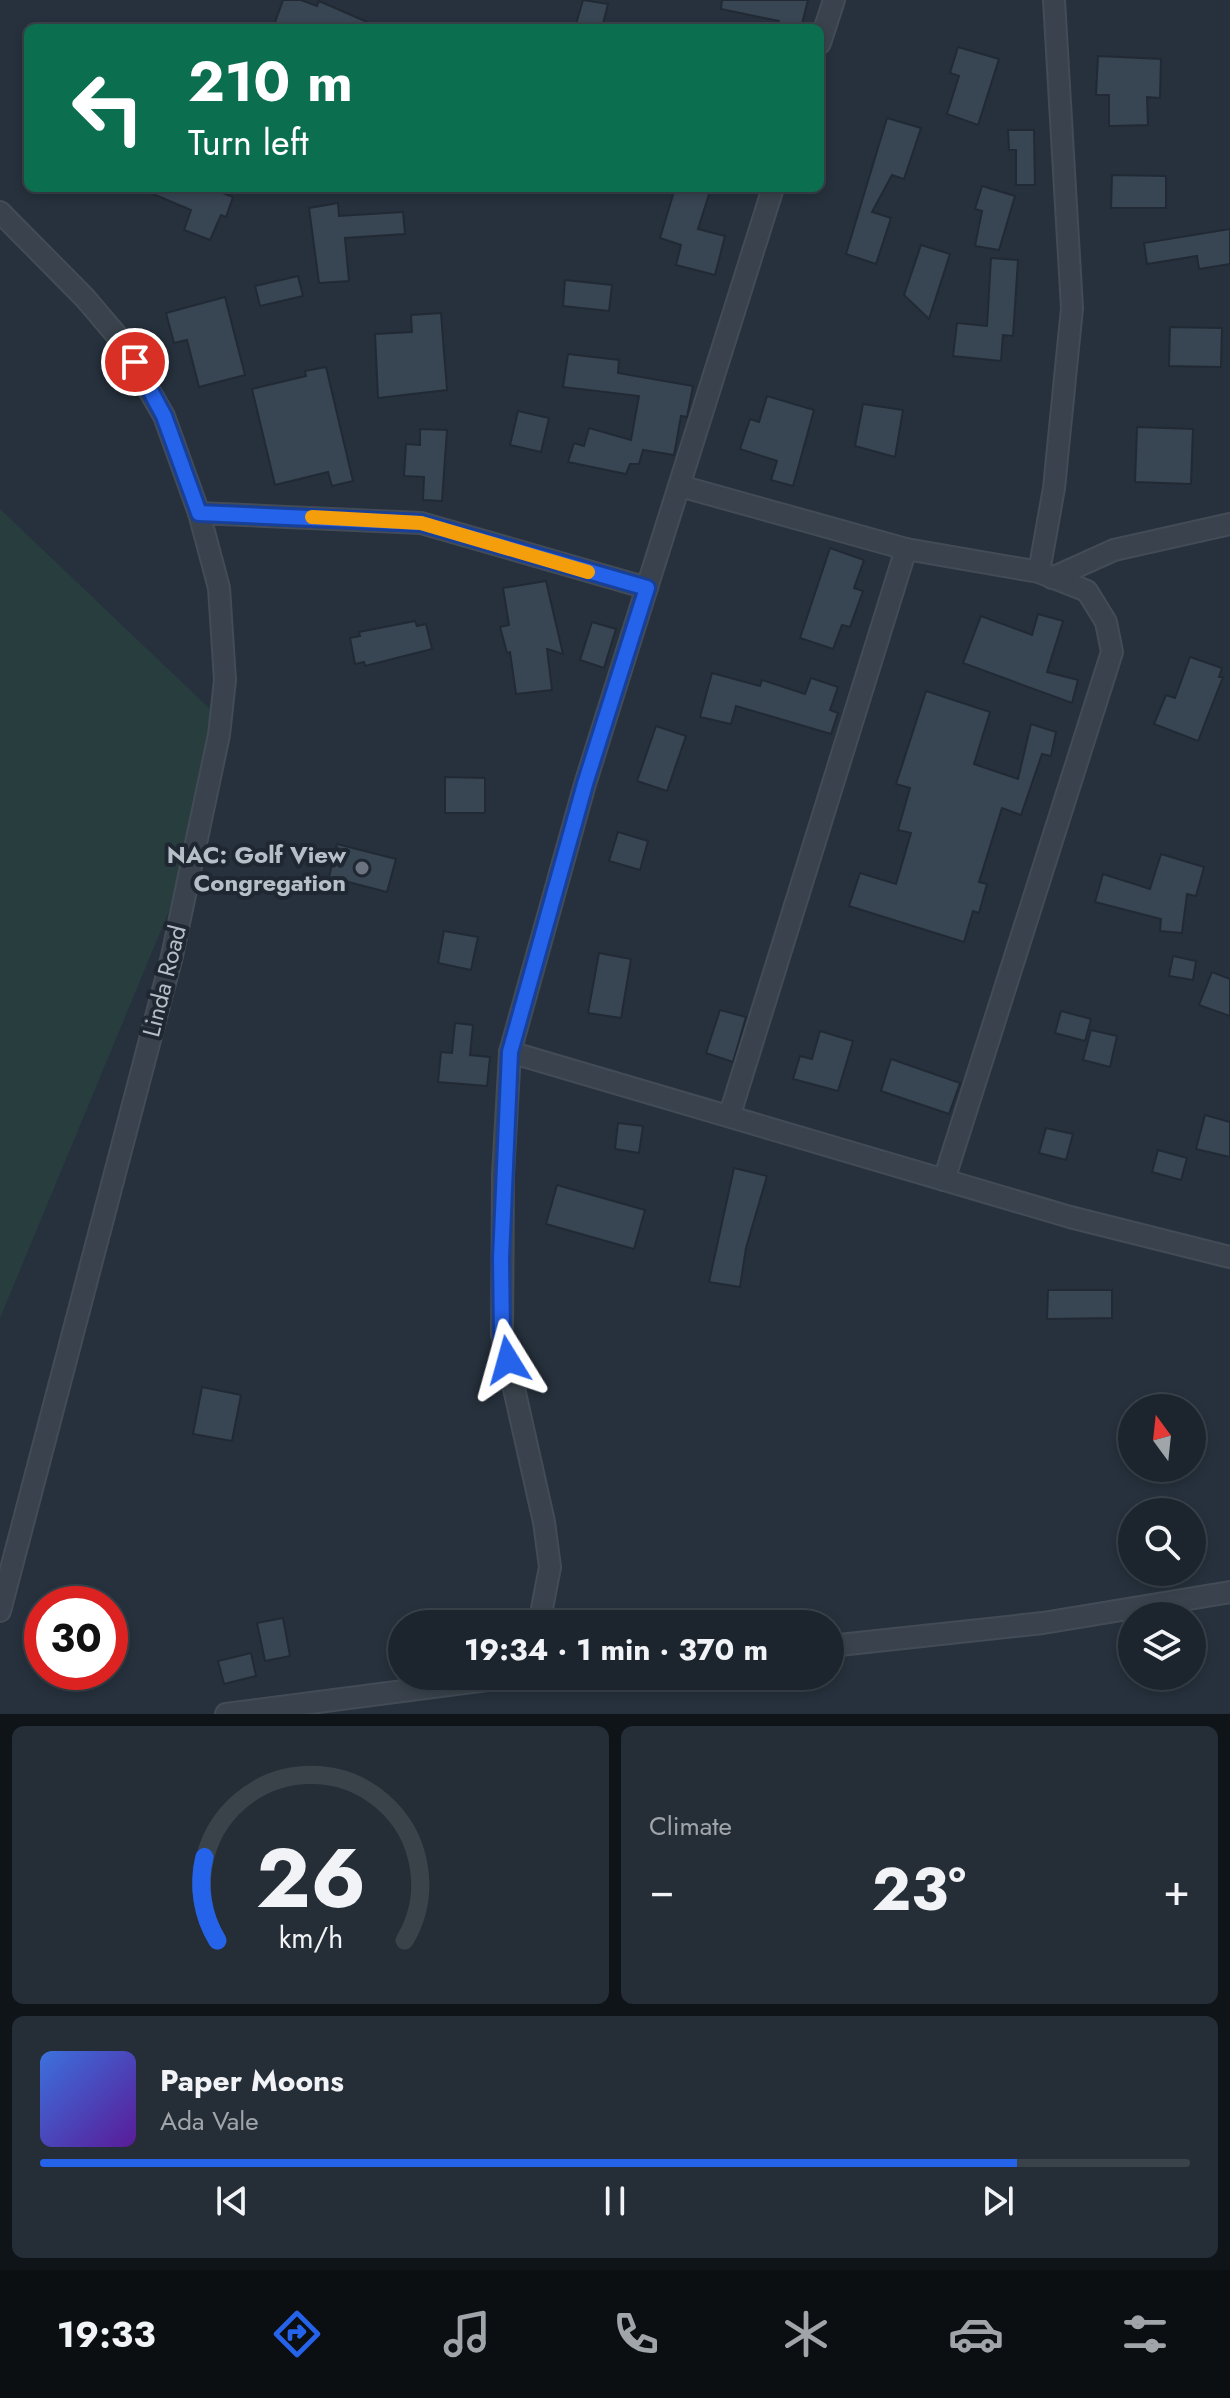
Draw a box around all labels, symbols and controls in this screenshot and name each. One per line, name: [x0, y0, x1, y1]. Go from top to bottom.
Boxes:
text: 210 m: [188, 41, 353, 122]
icon: left: [56, 56, 160, 160]
text: Turn left: [188, 116, 309, 168]
pin: [101, 328, 169, 396]
icon: arrive: [113, 340, 157, 384]
place label: NAC: Golf View Congregation: [167, 837, 347, 900]
marker: NAC: Golf View Congregation: [353, 859, 371, 877]
street label: Linda Road: [133, 922, 195, 1040]
position arrow: [466, 1318, 550, 1402]
north arrow: [1118, 1394, 1206, 1482]
map controls: [1118, 1394, 1206, 1690]
button: search: [1118, 1498, 1206, 1586]
speed limit sign: 30: [24, 1586, 128, 1690]
button: layers: [1118, 1602, 1206, 1690]
text: 19:34 · 1 min · 370 m: [464, 1628, 768, 1671]
text: Climate: [649, 1807, 732, 1845]
text: 26: [255, 1818, 366, 1938]
text: 23°: [872, 1846, 966, 1933]
text: −: [649, 1858, 675, 1922]
text: +: [1163, 1858, 1190, 1922]
text: km/h: [278, 1917, 343, 1959]
text: Paper Moons: [160, 2059, 344, 2102]
text: Ada Vale: [160, 2102, 259, 2140]
icon: previous: [210, 2179, 254, 2223]
icon: pause: [593, 2179, 637, 2223]
icon: next: [976, 2179, 1020, 2223]
icon: directions: [269, 2306, 325, 2362]
icon: music: [439, 2306, 495, 2362]
icon: phone: [608, 2306, 664, 2362]
icon: climate: [778, 2306, 834, 2362]
icon: car: [948, 2306, 1004, 2362]
icon: filters: [1117, 2306, 1173, 2362]
text: 19:33: [57, 2308, 156, 2360]

